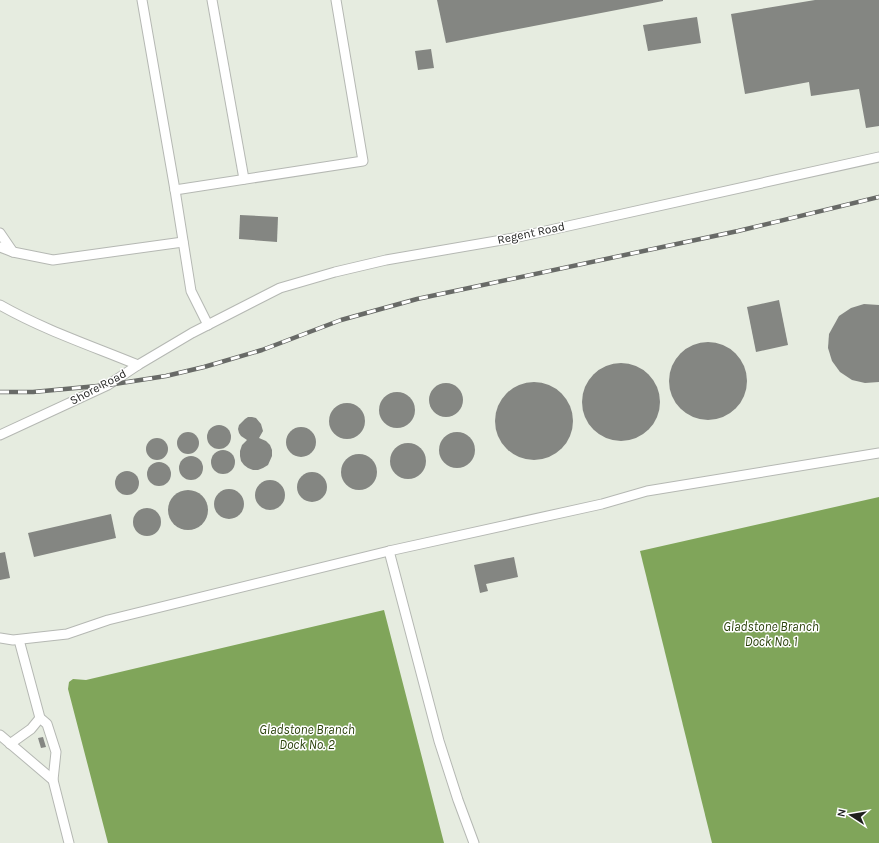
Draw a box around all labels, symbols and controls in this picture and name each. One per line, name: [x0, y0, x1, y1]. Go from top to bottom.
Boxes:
street label: Regent Road: [496, 219, 566, 247]
street label: Shore Road: [67, 366, 129, 408]
water label: Gladstone Branch Dock No. 1: [723, 619, 819, 649]
water label: Gladstone Branch Dock No. 2: [259, 722, 355, 752]
north arrow: [831, 795, 871, 835]
text: N: [835, 808, 849, 818]

